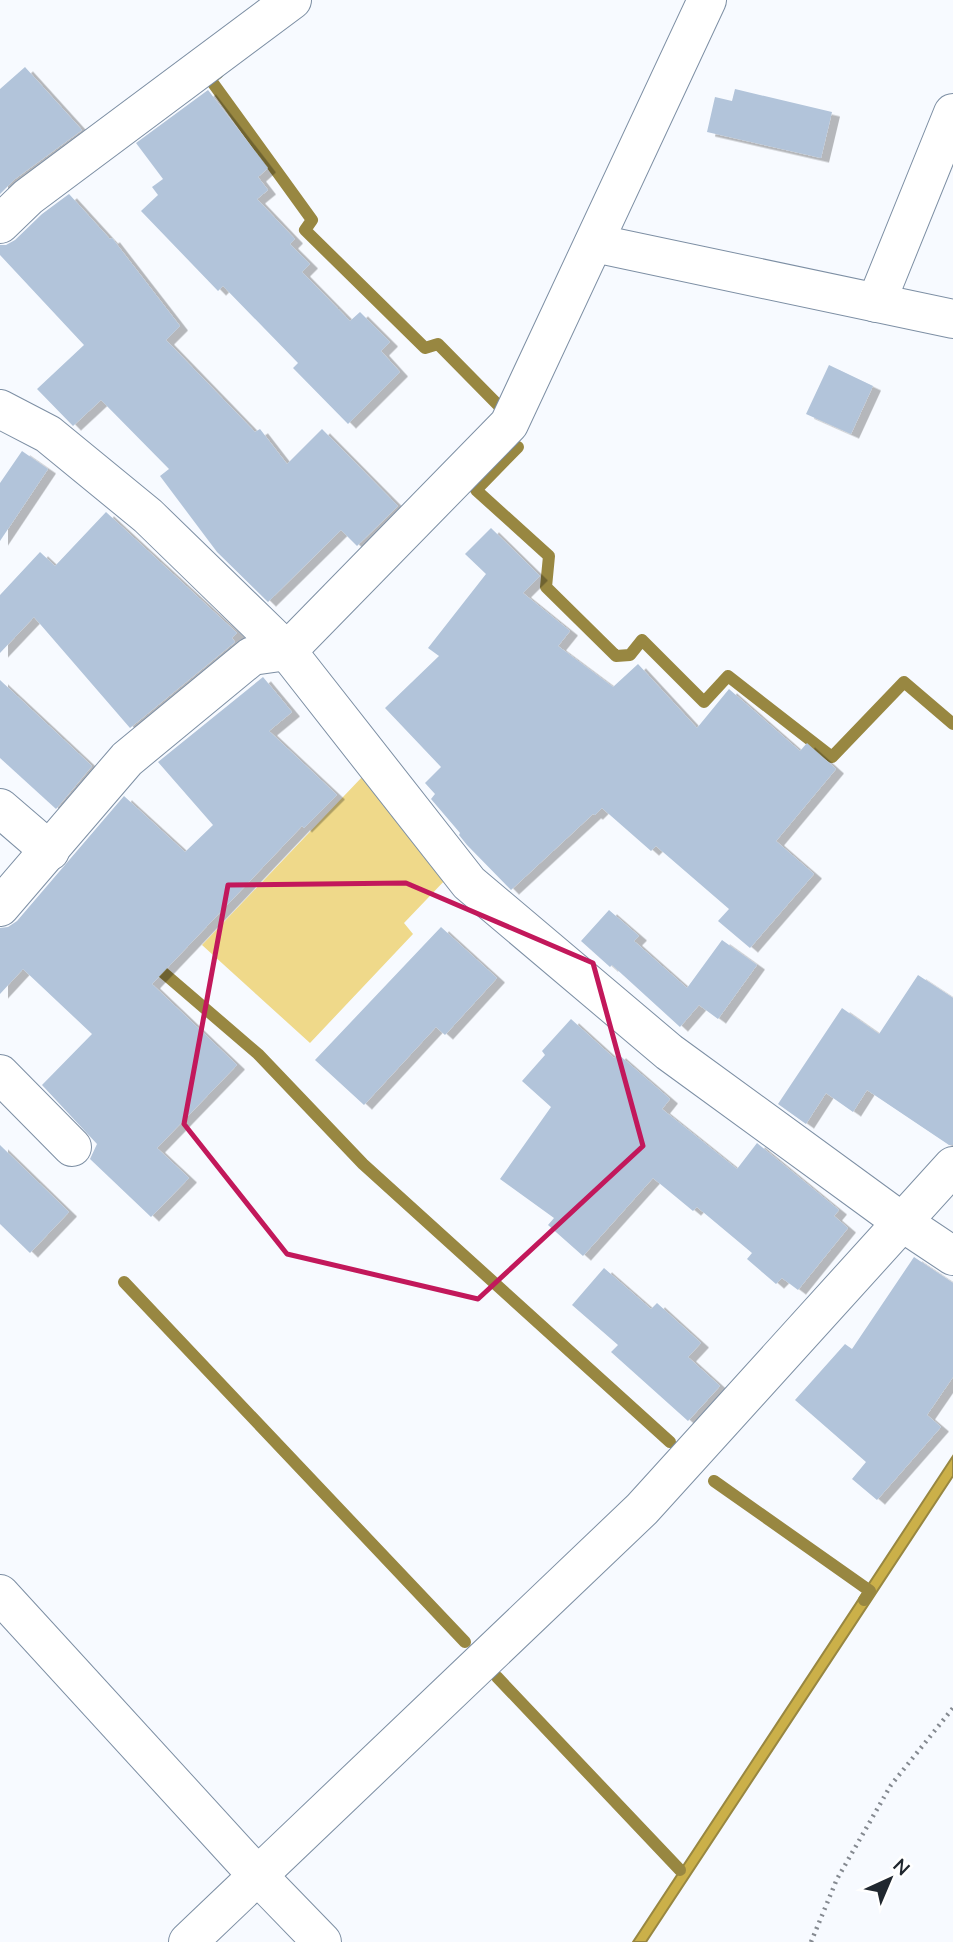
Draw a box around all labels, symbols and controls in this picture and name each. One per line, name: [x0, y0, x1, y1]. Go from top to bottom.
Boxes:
north arrow: [855, 1844, 925, 1914]
text: N: [888, 1853, 915, 1880]

